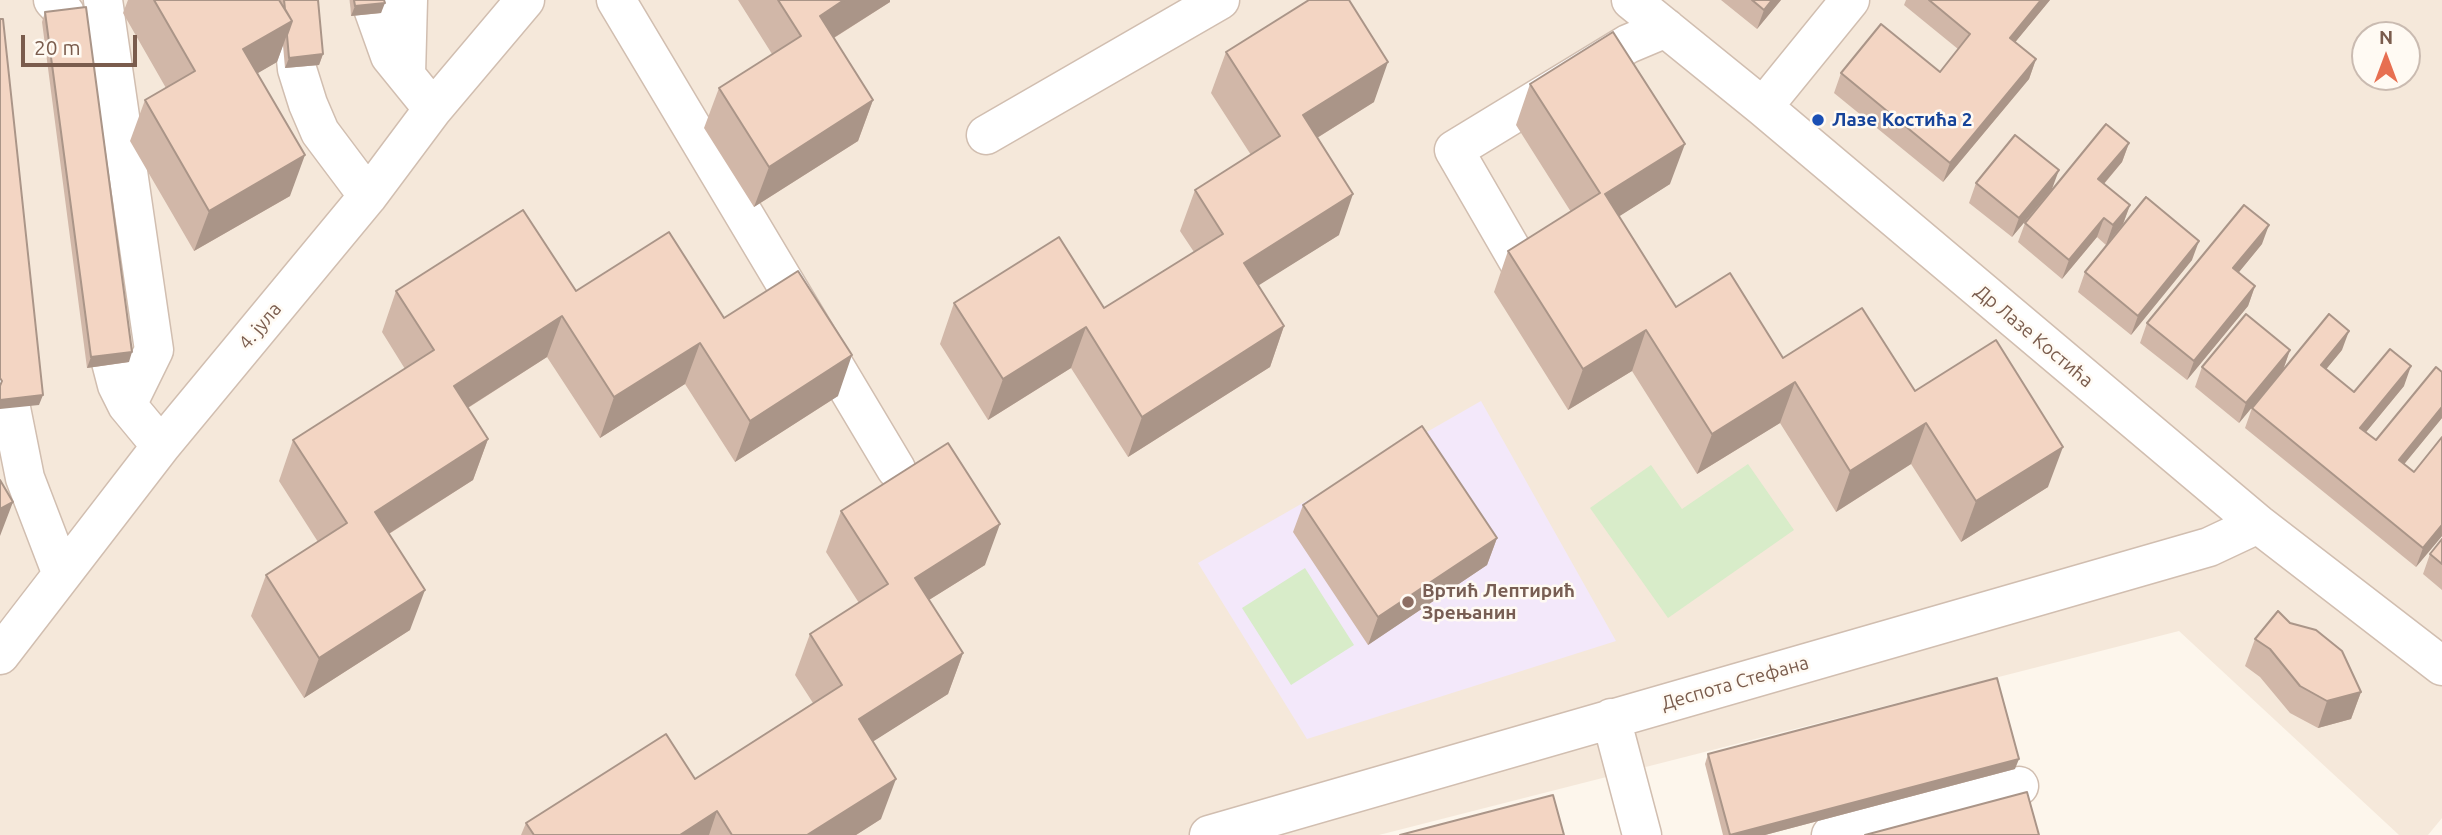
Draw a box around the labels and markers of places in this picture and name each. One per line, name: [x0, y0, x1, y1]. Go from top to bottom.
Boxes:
place label: Лазе Костића 2: [1832, 109, 1972, 131]
marker: Лазе Костића 2: [1810, 112, 1826, 128]
place label: Вртић Лептирић Зрењанин: [1422, 580, 1575, 624]
marker: Вртић Лептирић Зрењанин: [1400, 594, 1416, 610]

